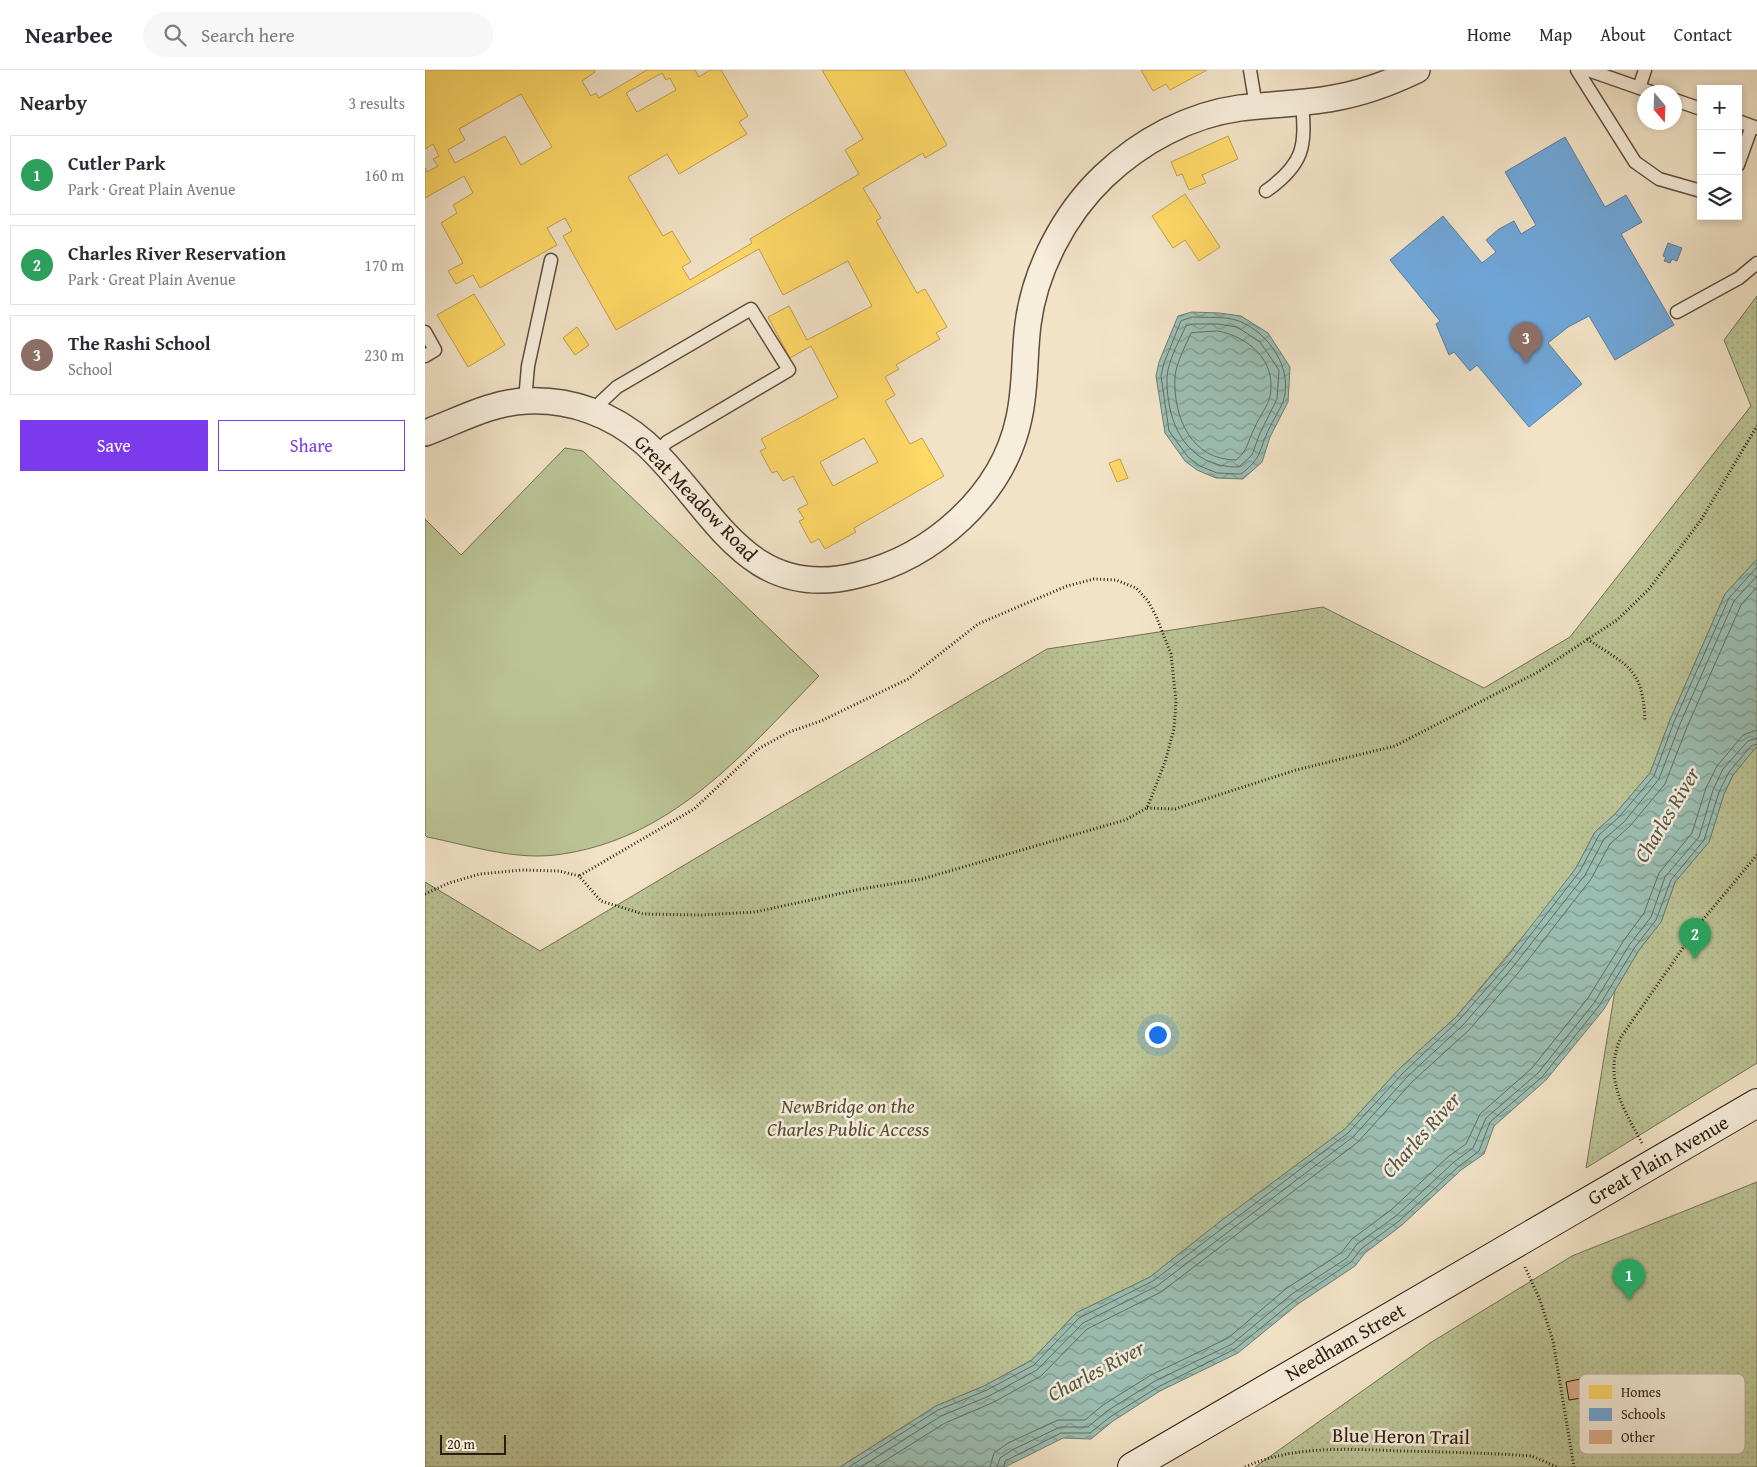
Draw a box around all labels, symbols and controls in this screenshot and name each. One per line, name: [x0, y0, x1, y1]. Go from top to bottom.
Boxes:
search box: [143, 12, 493, 57]
text: Nearbee: [25, 17, 113, 52]
icon: search: [161, 21, 189, 49]
text: Search here: [201, 21, 295, 49]
text: Home: [1467, 21, 1511, 48]
text: Map: [1539, 21, 1572, 48]
text: About: [1600, 21, 1646, 48]
text: Contact: [1674, 21, 1732, 48]
north arrow: [1637, 85, 1682, 130]
map controls: [1697, 85, 1742, 220]
button: +: [1697, 85, 1742, 130]
text: Nearby: [20, 87, 87, 118]
text: 3 results: [348, 91, 405, 115]
button: −: [1697, 130, 1742, 175]
text: Cutler Park: [68, 149, 165, 177]
text: 1: [33, 163, 41, 187]
text: 160 m: [364, 163, 404, 187]
button: layers: [1697, 175, 1742, 220]
text: Park · Great Plain Avenue: [68, 177, 235, 201]
text: Charles River Reservation: [68, 239, 286, 267]
text: 2: [33, 253, 41, 277]
text: 170 m: [364, 253, 404, 277]
text: Park · Great Plain Avenue: [68, 267, 235, 291]
pin: 3: [1510, 322, 1542, 363]
text: The Rashi School: [68, 329, 211, 357]
text: 3: [33, 343, 41, 367]
text: 230 m: [364, 343, 404, 367]
text: School: [68, 357, 112, 381]
button: Save: [20, 420, 208, 471]
button: Share: [218, 420, 405, 471]
street label: Great Meadow Road: [628, 428, 765, 568]
water label: Charles River: [1626, 760, 1708, 868]
pin: 2: [1679, 918, 1711, 959]
your location: [1145, 1022, 1171, 1048]
water label: Charles River: [1374, 1084, 1468, 1184]
park label: NewBridge on the Charles Public Access: [767, 1091, 930, 1143]
street label: Great Plain Avenue: [1582, 1107, 1734, 1212]
pin: 1: [1613, 1259, 1645, 1300]
street label: Needham Street: [1279, 1295, 1410, 1388]
water label: Charles River: [1042, 1331, 1151, 1409]
legend: [1579, 1374, 1745, 1454]
text: Homes: [1621, 1382, 1661, 1402]
text: Schools: [1621, 1404, 1665, 1424]
street label: Blue Heron Trail: [1332, 1420, 1471, 1451]
text: Other: [1621, 1427, 1655, 1447]
scale bar: [440, 1432, 506, 1455]
text: 20 m: [447, 1434, 475, 1454]

